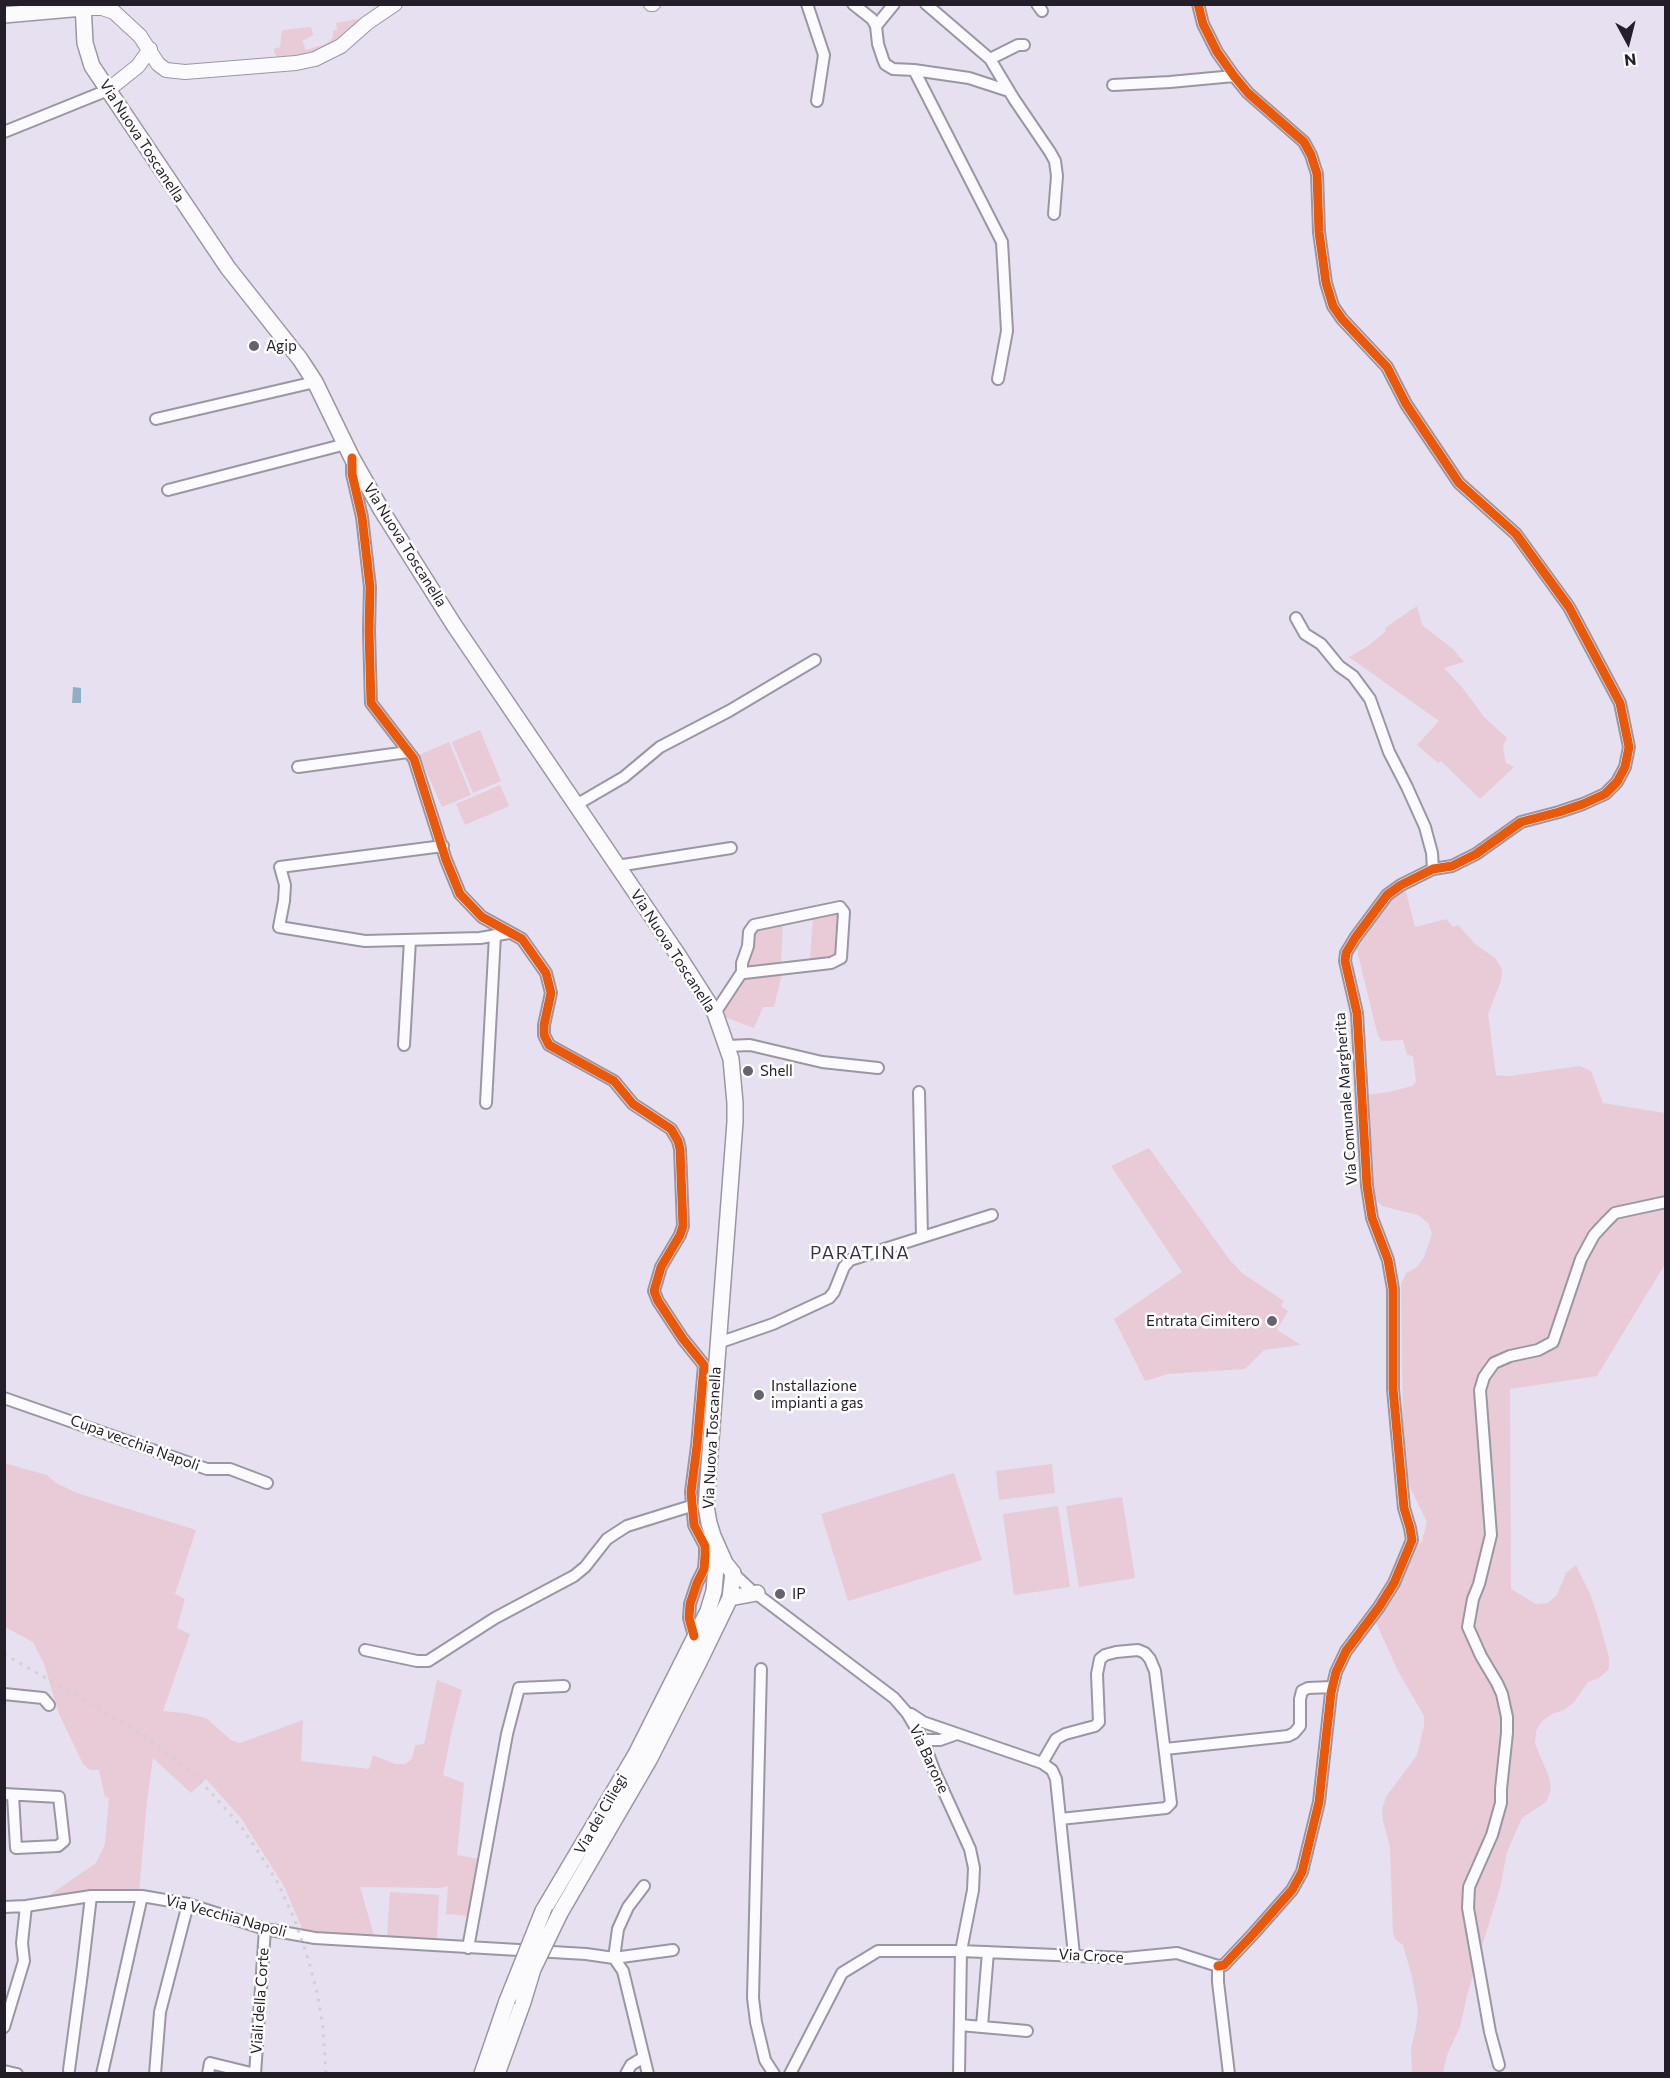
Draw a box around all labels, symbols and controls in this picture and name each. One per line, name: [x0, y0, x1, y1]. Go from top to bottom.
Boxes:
north arrow: [1598, 12, 1658, 72]
text: N: [1623, 50, 1637, 71]
street label: Via Nuova Toscanella: [96, 76, 188, 206]
place label: Agip: [266, 337, 297, 355]
marker: Agip: [247, 339, 261, 353]
street label: Via Nuova Toscanella: [360, 480, 450, 610]
street label: Via Nuova Toscanella: [627, 886, 719, 1016]
street label: Via Comunale Margherita: [1331, 1012, 1361, 1186]
place label: Shell: [760, 1062, 793, 1080]
marker: Shell: [741, 1064, 755, 1078]
district label: PARATINA: [810, 1242, 910, 1264]
place label: Entrata Cimitero: [1146, 1312, 1260, 1330]
marker: Entrata Cimitero: [1265, 1314, 1279, 1328]
street label: Via Nuova Toscanella: [699, 1366, 725, 1510]
place label: Installazione impianti a gas: [771, 1377, 863, 1412]
marker: Installazione impianti a gas: [752, 1388, 766, 1402]
street label: Cupa vecchia Napoli: [68, 1411, 202, 1475]
place label: IP: [792, 1585, 806, 1603]
marker: IP: [773, 1587, 787, 1601]
street label: Via Barone: [905, 1722, 953, 1796]
street label: Via dei Ciliegi: [571, 1771, 631, 1857]
street label: Via Vecchia Napoli: [163, 1891, 289, 1941]
street label: Via Croce: [1058, 1945, 1124, 1967]
street label: Viali della Corte: [247, 1947, 273, 2055]

